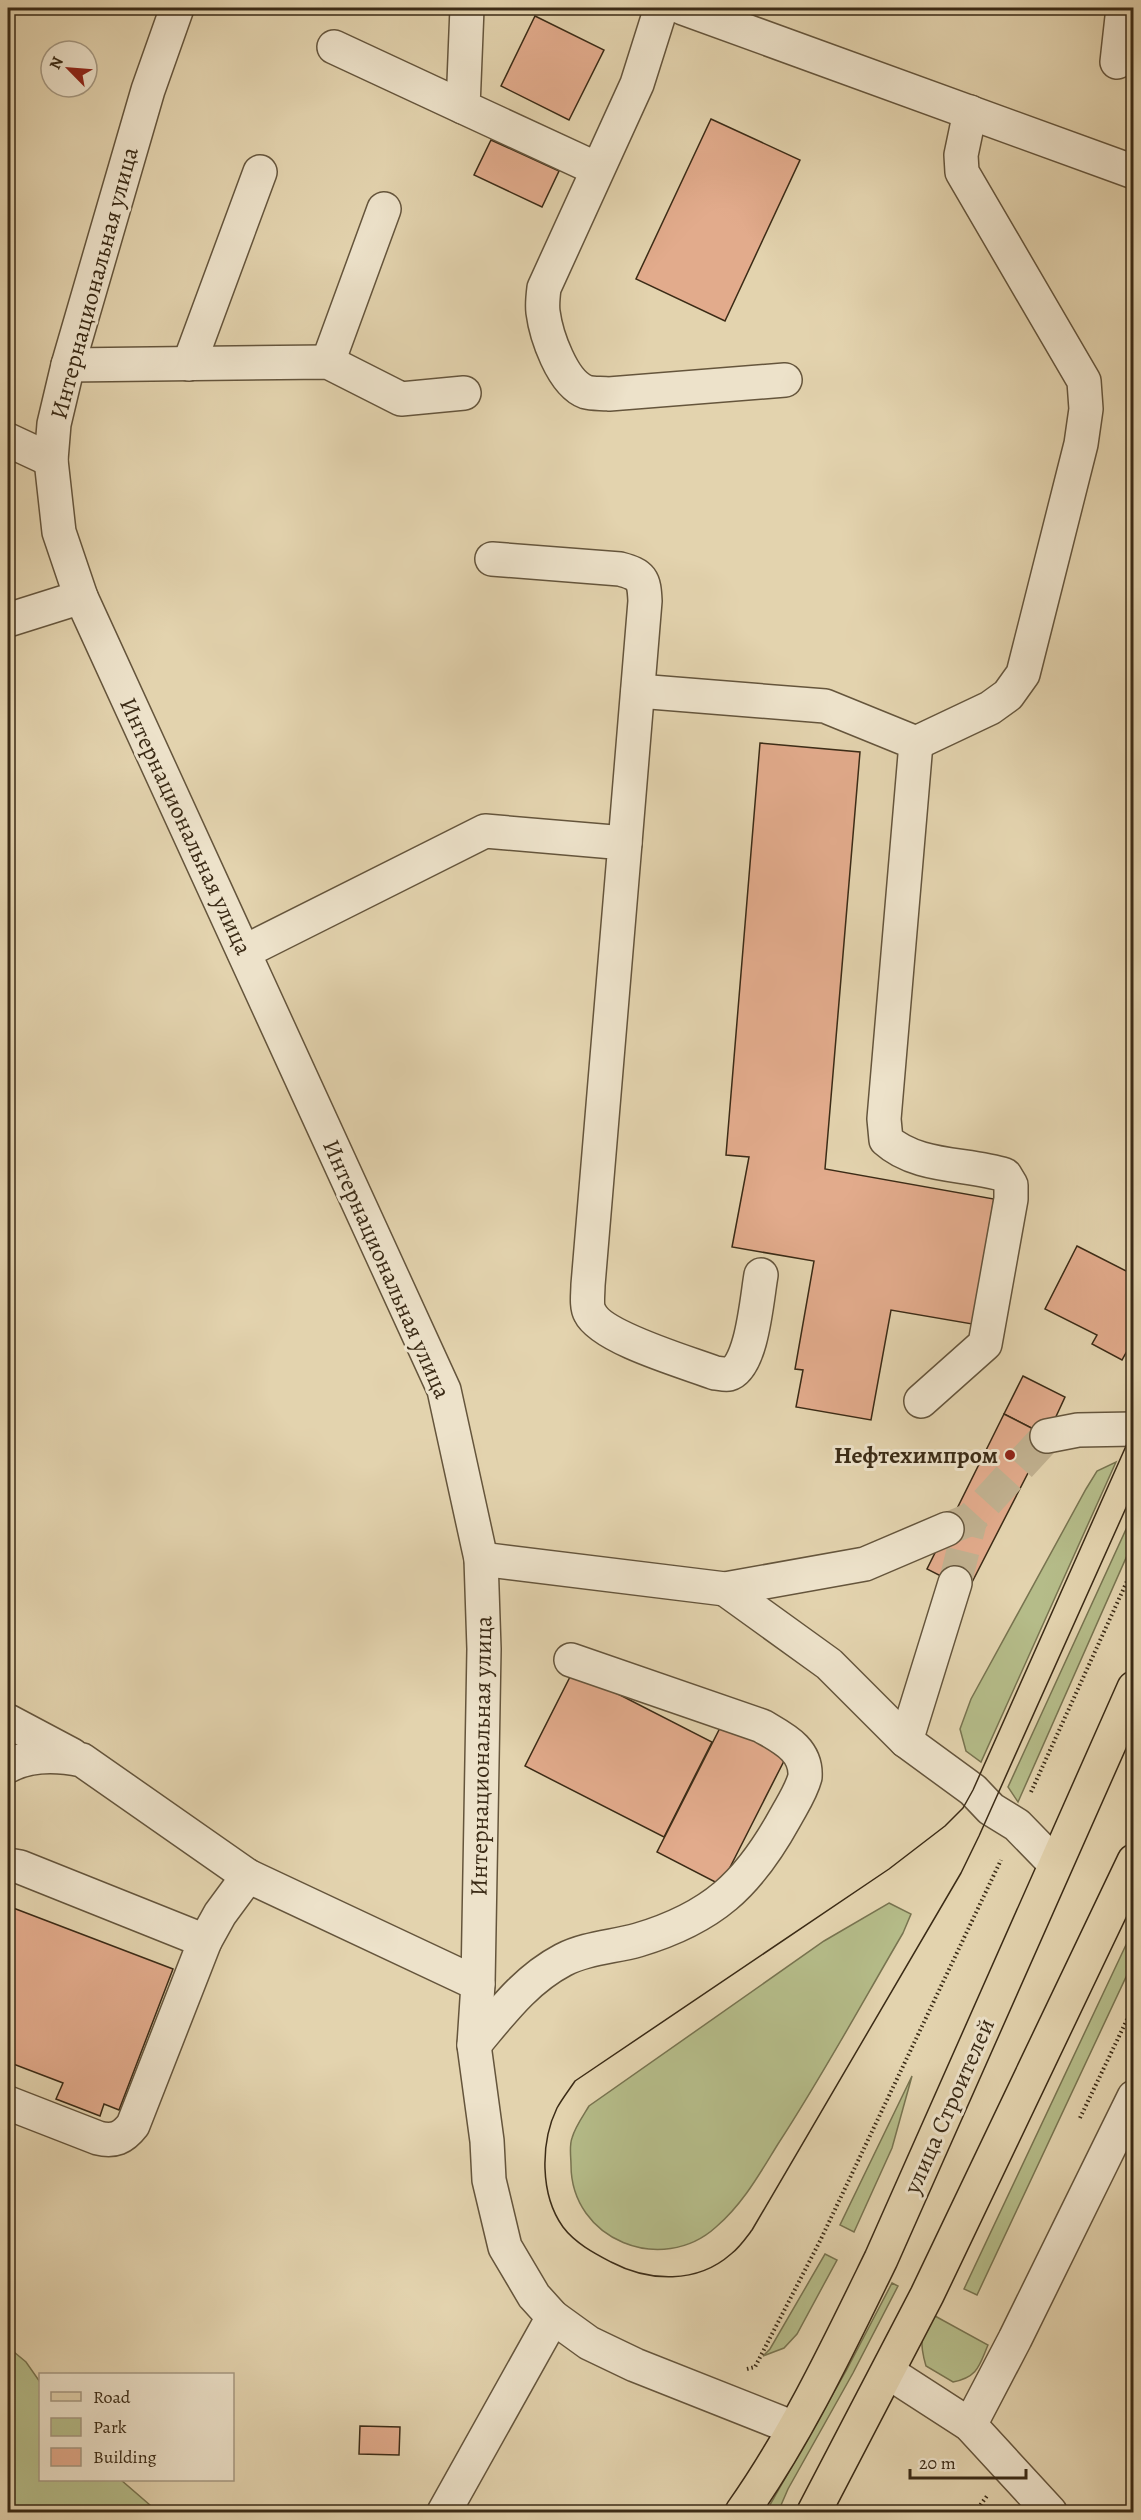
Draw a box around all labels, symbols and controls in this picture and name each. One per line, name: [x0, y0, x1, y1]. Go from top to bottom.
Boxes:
north arrow: [39, 39, 99, 99]
text: N: [44, 53, 69, 73]
street label: Интернациональная улица: [42, 143, 146, 423]
street label: Интернациональная улица: [112, 692, 260, 960]
street label: Интернациональная улица: [315, 1134, 459, 1404]
place label: Нефтехимпром: [834, 1439, 998, 1471]
marker: Нефтехимпром: [1003, 1448, 1017, 1462]
street label: Интернациональная улица: [463, 1615, 499, 1897]
street label: улица Строителей: [896, 2013, 1002, 2200]
legend: [39, 2373, 234, 2481]
text: Road: [93, 2385, 131, 2409]
text: Park: [93, 2415, 127, 2439]
scale bar: [910, 2442, 1026, 2480]
text: Building: [93, 2445, 157, 2469]
text: 20 m: [919, 2451, 956, 2475]

